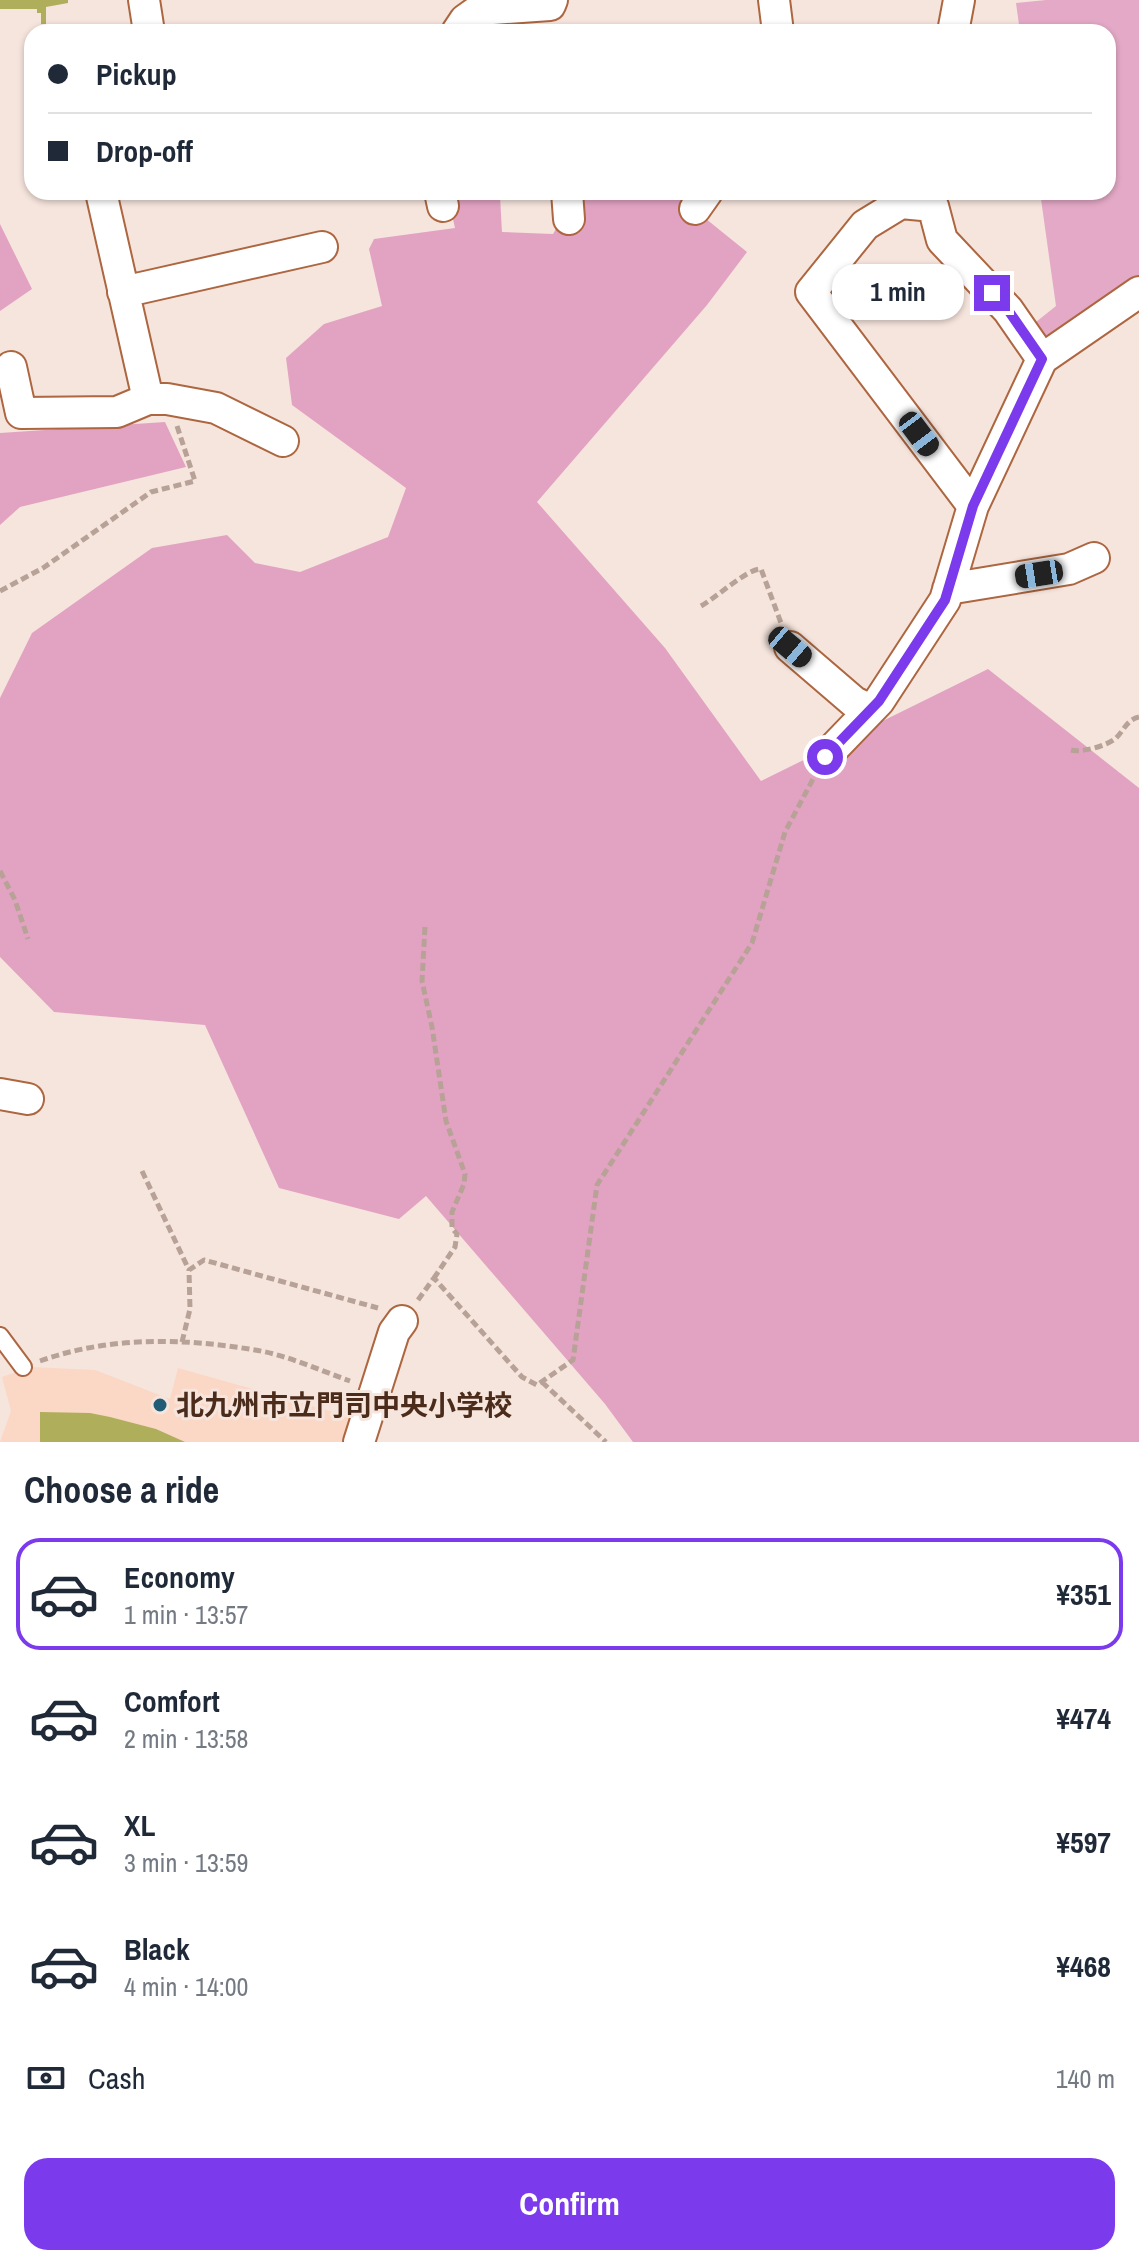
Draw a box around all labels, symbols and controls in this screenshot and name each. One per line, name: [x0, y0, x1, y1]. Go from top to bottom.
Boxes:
text: Pickup: [96, 54, 177, 94]
text: Drop-off: [96, 131, 193, 171]
callout: 1 min: [832, 265, 964, 321]
text: 1 min: [870, 274, 926, 309]
route end: [974, 275, 1010, 311]
car: [895, 408, 943, 460]
car: [1013, 558, 1065, 590]
car: [764, 622, 816, 672]
route start: [807, 739, 843, 775]
place label: 北九州市立門司中央小学校: [176, 1386, 512, 1424]
marker: 北九州市立門司中央小学校: [151, 1396, 169, 1414]
text: Choose a ride: [24, 1466, 219, 1514]
text: Economy: [124, 1557, 235, 1597]
icon: car: [28, 1558, 100, 1630]
text: ¥351: [1056, 1574, 1111, 1614]
text: 1 min · 13:57: [124, 1597, 248, 1632]
text: Comfort: [124, 1681, 220, 1721]
icon: car: [28, 1682, 100, 1754]
text: ¥474: [1056, 1698, 1111, 1738]
text: 2 min · 13:58: [124, 1721, 248, 1756]
text: XL: [124, 1805, 155, 1845]
icon: car: [28, 1806, 100, 1878]
text: ¥597: [1056, 1822, 1111, 1862]
text: 3 min · 13:59: [124, 1845, 248, 1880]
text: Black: [124, 1929, 190, 1969]
icon: car: [28, 1930, 100, 2002]
text: ¥468: [1056, 1946, 1111, 1986]
text: 4 min · 14:00: [124, 1969, 248, 2004]
icon: cash: [24, 2056, 68, 2100]
text: Cash: [88, 2058, 145, 2098]
text: 140 m: [1056, 2061, 1115, 2096]
button: Confirm: [24, 2158, 1115, 2250]

